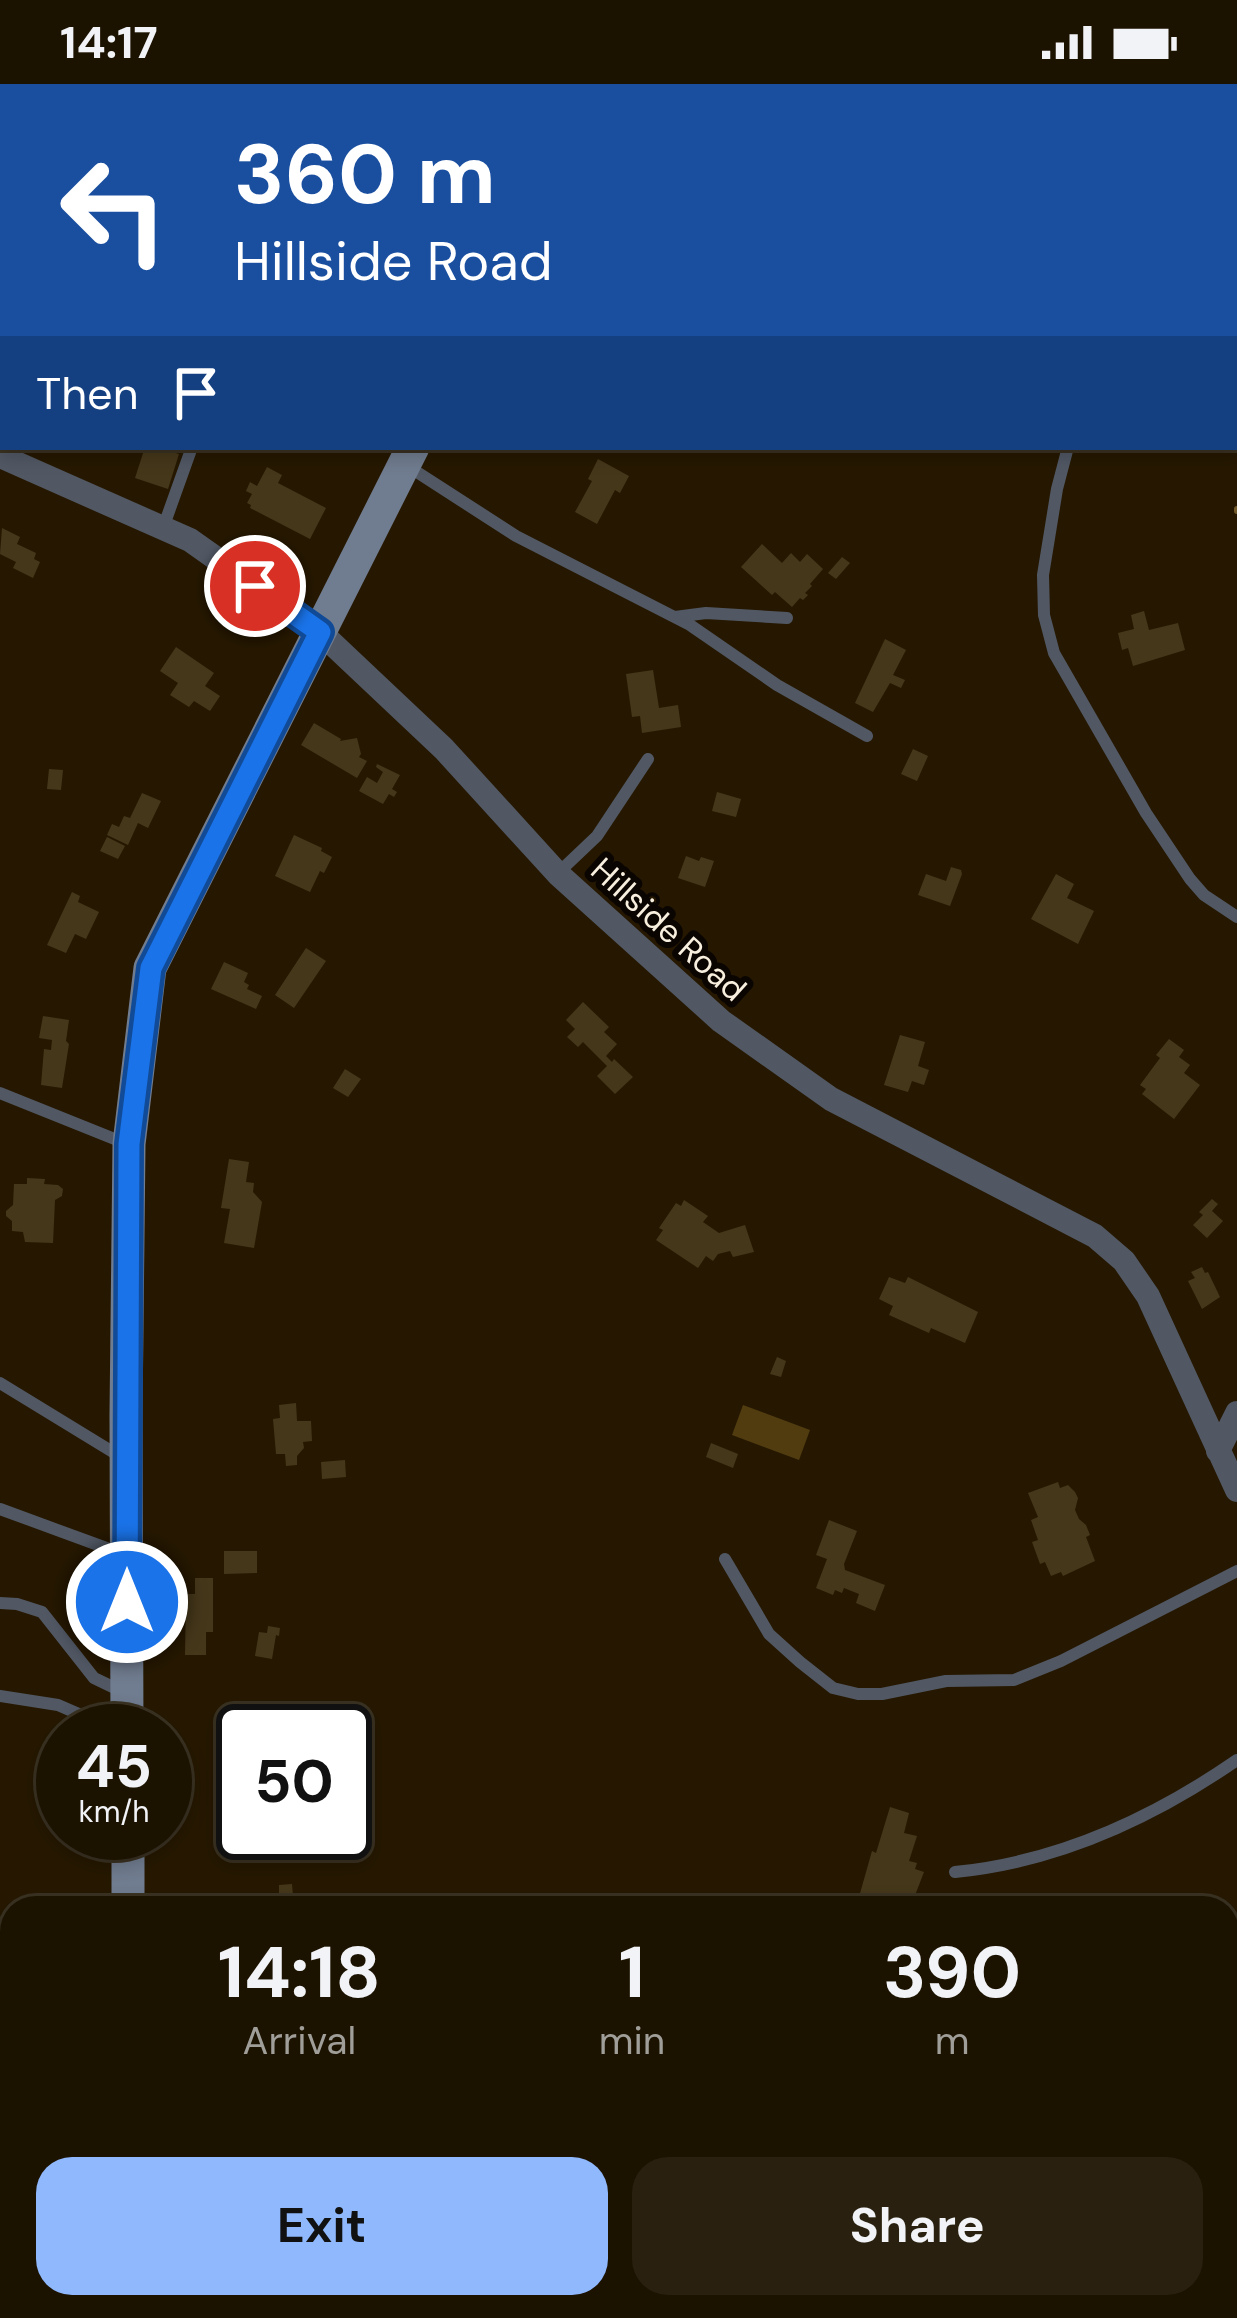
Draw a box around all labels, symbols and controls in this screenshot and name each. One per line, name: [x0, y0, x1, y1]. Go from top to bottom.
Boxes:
text: 14:17: [60, 13, 158, 72]
text: 360 m: [234, 120, 496, 229]
icon: left: [36, 132, 192, 288]
text: Hillside Road: [234, 226, 553, 297]
icon: arrive: [163, 360, 229, 426]
text: Then: [36, 364, 139, 423]
pin: [204, 535, 306, 637]
icon: arrive: [222, 553, 288, 619]
street label: Hillside Road: [582, 848, 755, 1010]
position arrow: [64, 1539, 190, 1665]
speed limit sign: 50: [216, 1704, 372, 1860]
text: 45: [76, 1727, 152, 1806]
text: km/h: [79, 1792, 149, 1831]
text: 14:18: [218, 1926, 381, 2019]
text: 1: [619, 1926, 645, 2019]
text: 390: [883, 1926, 1021, 2019]
text: Arrival: [243, 2015, 356, 2066]
text: min: [599, 2015, 665, 2066]
text: m: [935, 2015, 969, 2066]
button: Exit: [36, 2157, 608, 2295]
button: Share: [632, 2157, 1203, 2295]

